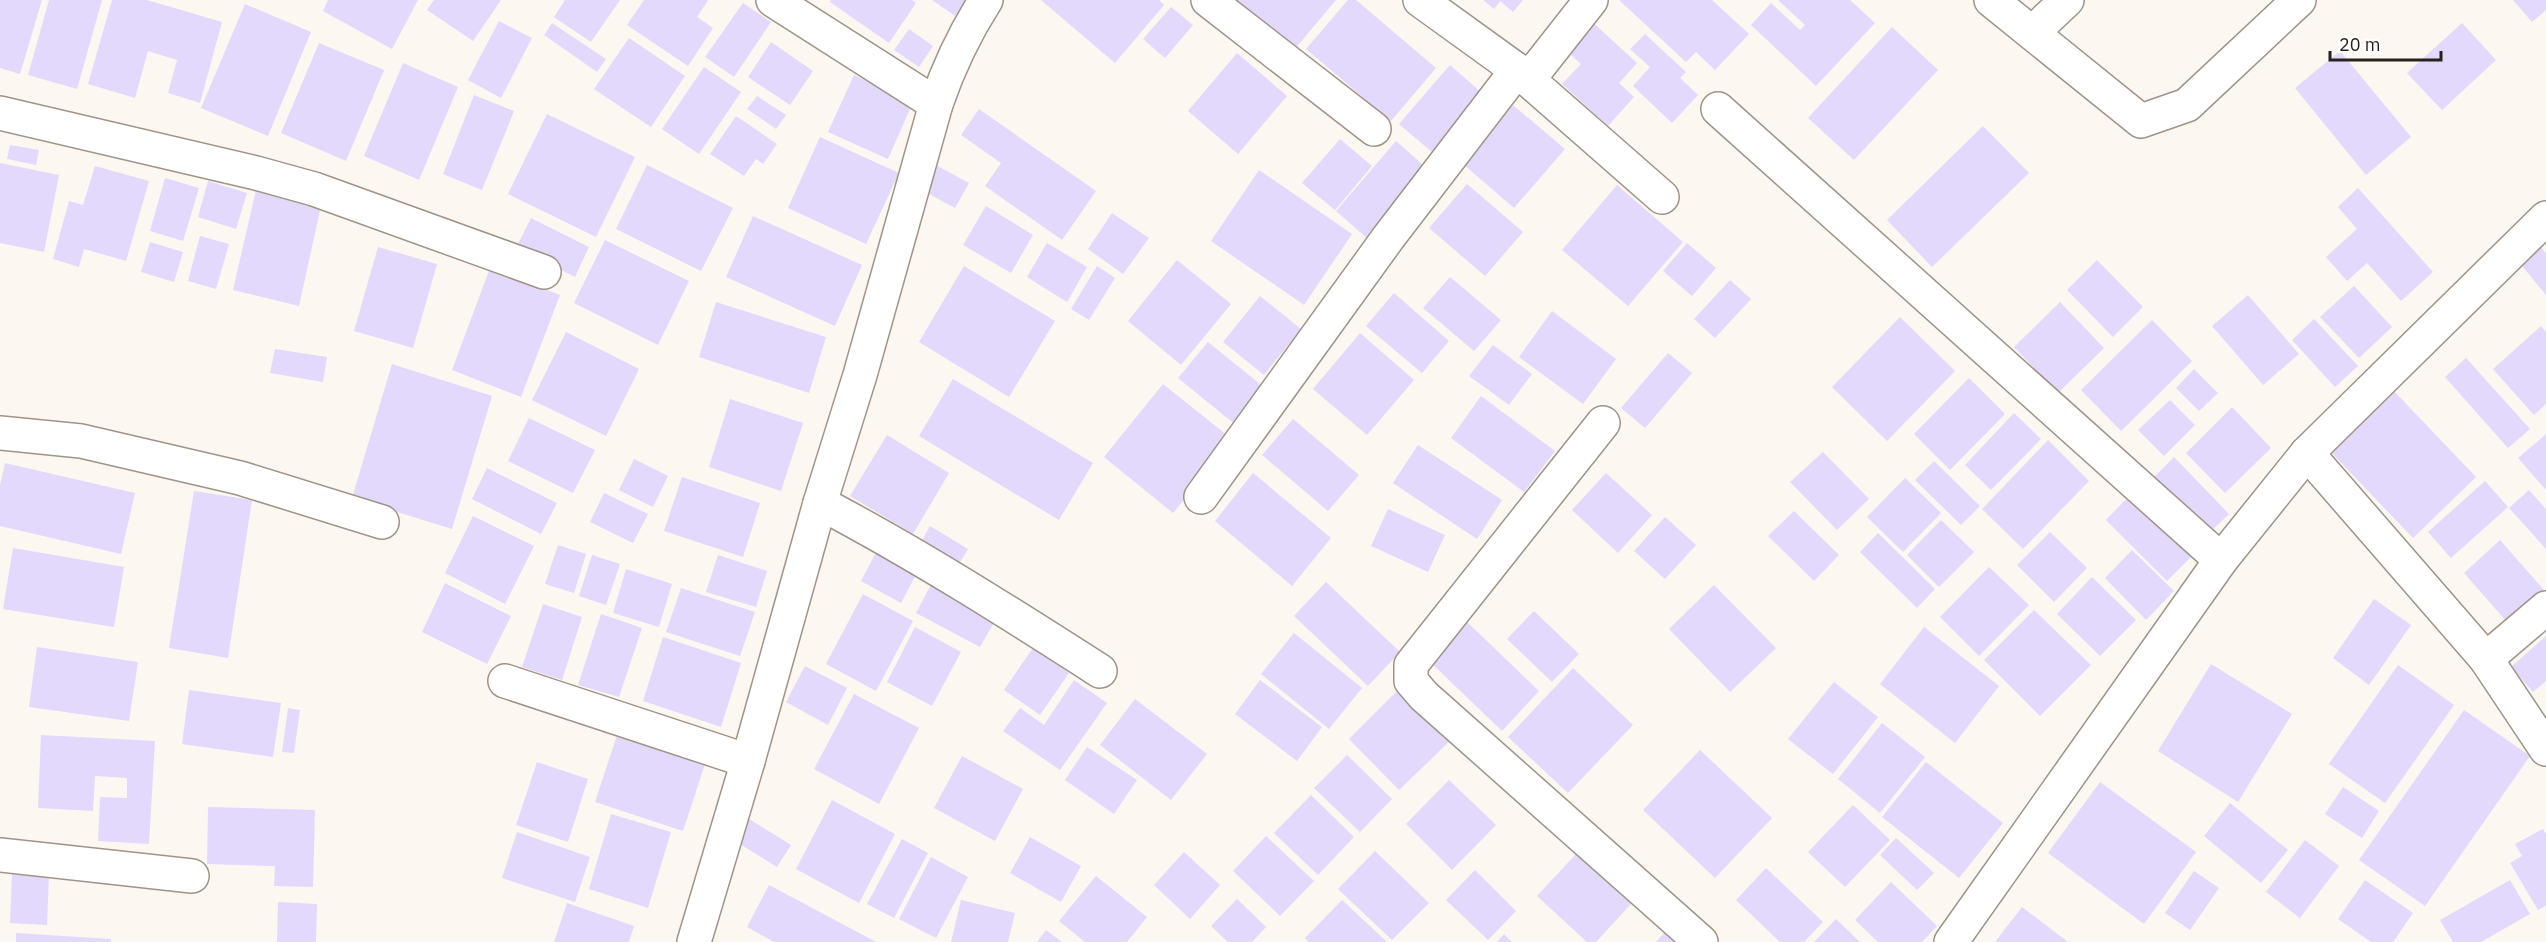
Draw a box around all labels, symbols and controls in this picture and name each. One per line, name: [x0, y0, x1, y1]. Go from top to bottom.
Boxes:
scale bar: [2330, 24, 2441, 62]
text: 20 m: [2339, 33, 2381, 56]

